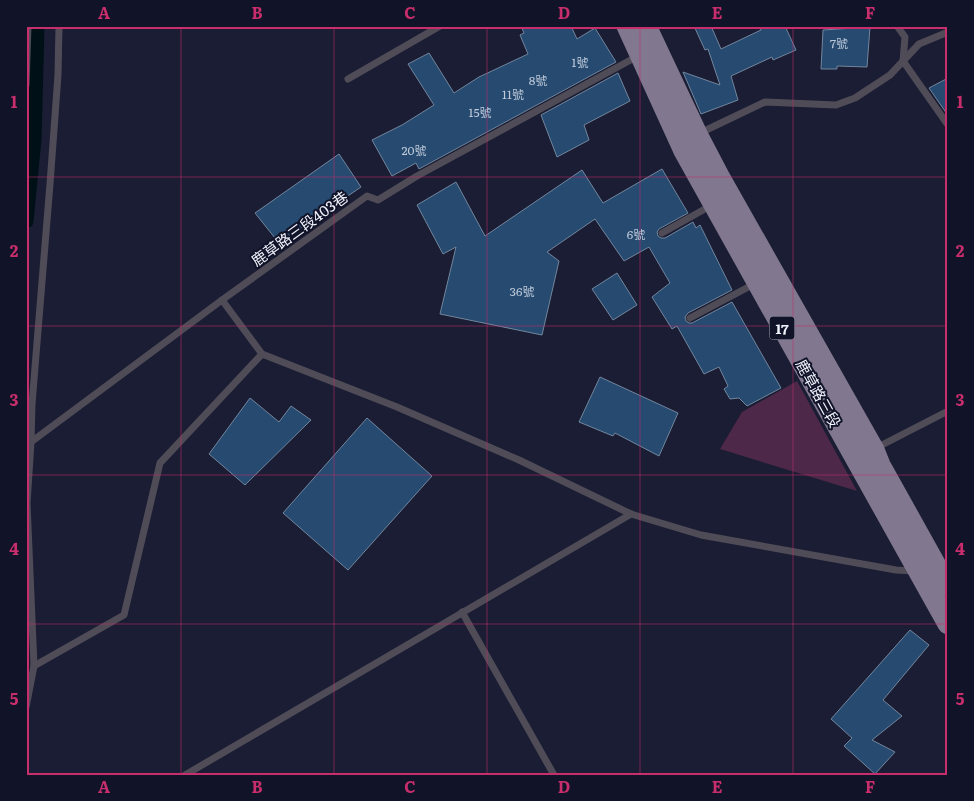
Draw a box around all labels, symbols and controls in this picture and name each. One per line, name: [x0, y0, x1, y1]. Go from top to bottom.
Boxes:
text: A: [98, 0, 110, 24]
text: B: [251, 0, 263, 24]
text: C: [404, 0, 416, 24]
text: D: [558, 0, 570, 24]
text: E: [712, 0, 723, 24]
text: F: [865, 0, 875, 24]
house number: 7號: [830, 34, 848, 52]
house number: 1號: [572, 53, 588, 71]
house number: 8號: [529, 71, 547, 89]
house number: 11號: [502, 85, 524, 103]
text: 1: [11, 89, 18, 113]
text: 1: [957, 89, 964, 113]
house number: 15號: [469, 103, 491, 121]
house number: 20號: [401, 141, 427, 159]
street label: 鹿草路三段403巷: [246, 185, 352, 271]
house number: 6號: [627, 225, 645, 243]
text: 2: [10, 238, 19, 262]
text: 2: [956, 238, 965, 262]
house number: 36號: [510, 282, 534, 300]
road number: 17: [770, 316, 794, 339]
street label: 鹿草路三段: [791, 355, 847, 431]
text: 3: [10, 387, 19, 411]
text: 3: [956, 387, 965, 411]
text: 4: [9, 536, 19, 560]
text: 4: [955, 536, 965, 560]
text: 5: [10, 686, 19, 710]
text: 5: [956, 686, 965, 710]
text: A: [98, 774, 110, 798]
text: B: [251, 774, 263, 798]
text: C: [404, 774, 416, 798]
text: D: [558, 774, 570, 798]
text: E: [712, 774, 723, 798]
text: F: [865, 774, 875, 798]

